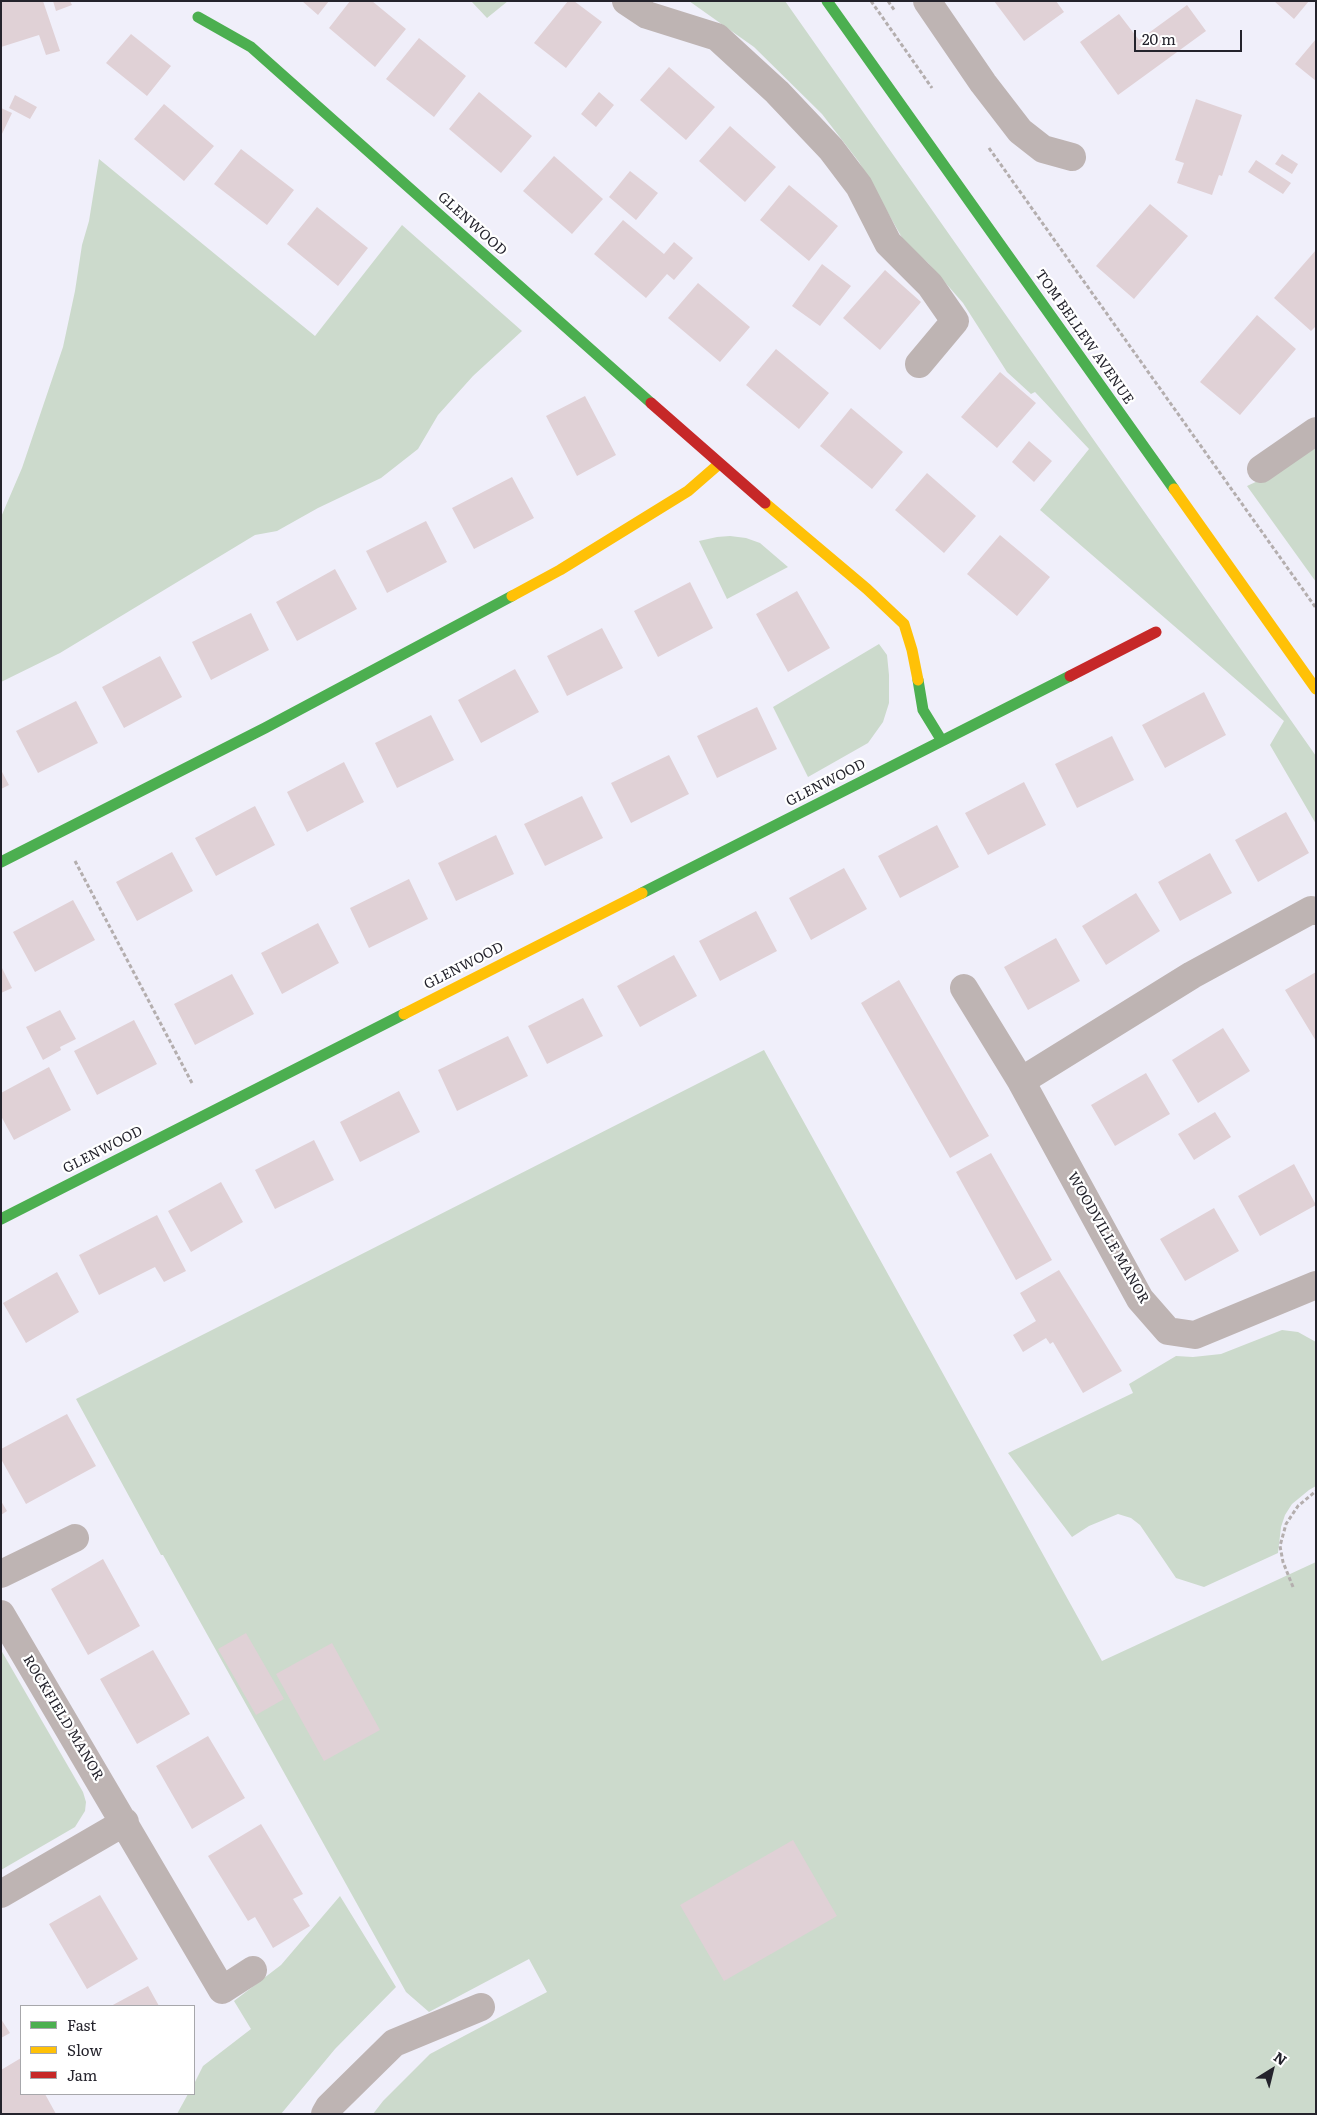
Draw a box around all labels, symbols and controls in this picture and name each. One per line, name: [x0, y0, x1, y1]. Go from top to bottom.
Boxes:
scale bar: [1137, 20, 1244, 52]
text: 20 m: [1142, 27, 1176, 50]
street label: GLENWOOD: [434, 189, 510, 259]
street label: TOM BELLEW AVENUE: [1031, 267, 1137, 407]
street label: GLENWOOD: [783, 756, 869, 810]
street label: GLENWOOD: [421, 939, 507, 993]
street label: GLENWOOD: [60, 1123, 146, 1177]
street label: WOODVILLE MANOR: [1064, 1169, 1152, 1307]
street label: ROCKFIELD MANOR: [19, 1652, 107, 1784]
legend: [20, 2005, 195, 2095]
text: Fast: [67, 2013, 96, 2036]
text: Slow: [67, 2038, 102, 2061]
north arrow: [1247, 2045, 1297, 2095]
text: N: [1270, 2046, 1291, 2069]
text: Jam: [67, 2063, 97, 2086]

